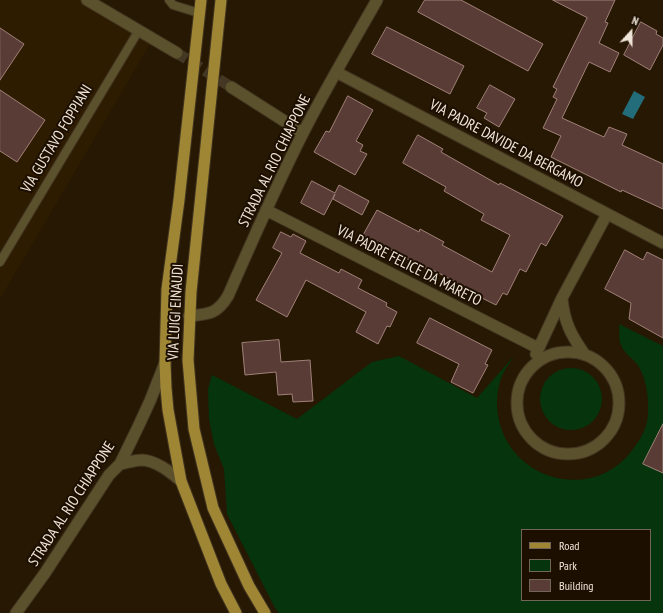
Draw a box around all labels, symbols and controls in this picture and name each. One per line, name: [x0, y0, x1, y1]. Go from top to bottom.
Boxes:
north arrow: [611, 12, 651, 52]
text: N: [630, 13, 641, 28]
street label: VIA GUSTAVO FOPPIANI: [18, 82, 96, 196]
street label: STRADA AL RIO CHIAPPONE: [235, 92, 315, 230]
street label: VIA PADRE DAVIDE DA BERGAMO: [426, 96, 586, 192]
street label: VIA PADRE FELICE DA MARETO: [334, 222, 484, 310]
street label: VIA LUIGI EINAUDI: [164, 263, 188, 361]
street label: STRADA AL RIO CHIAPPONE: [25, 438, 119, 570]
legend: [521, 529, 651, 601]
text: Road: [559, 538, 579, 553]
text: Park: [559, 558, 577, 573]
text: Building: [559, 578, 594, 593]

